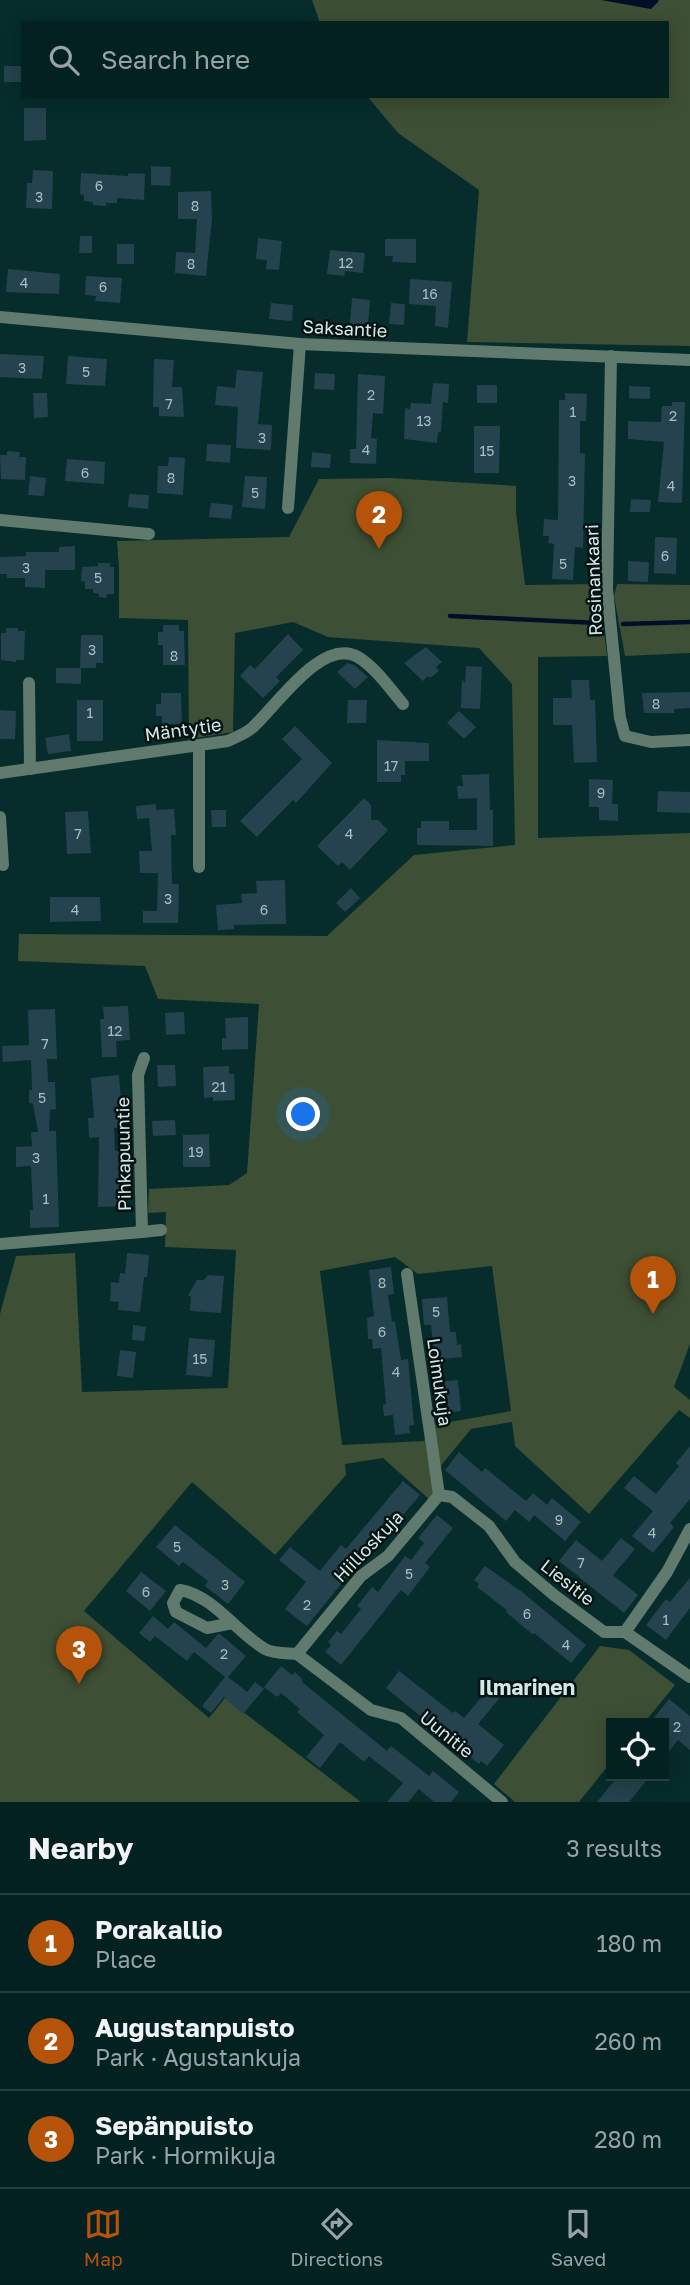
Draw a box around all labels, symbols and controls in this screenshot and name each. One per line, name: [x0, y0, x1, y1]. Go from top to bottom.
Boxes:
search box: [21, 21, 669, 98]
icon: search: [45, 41, 83, 79]
text: Search here: [101, 44, 250, 75]
house number: 6: [95, 177, 103, 194]
house number: 3: [35, 188, 43, 205]
house number: 8: [191, 197, 199, 214]
house number: 12: [339, 254, 353, 271]
house number: 8: [187, 255, 195, 272]
house number: 4: [20, 274, 28, 291]
house number: 6: [99, 278, 107, 295]
house number: 16: [422, 285, 438, 302]
street label: Saksantie: [302, 315, 388, 341]
house number: 3: [18, 359, 26, 376]
house number: 5: [82, 363, 90, 380]
house number: 2: [367, 386, 375, 403]
house number: 7: [165, 395, 173, 412]
house number: 1: [570, 403, 577, 420]
house number: 2: [669, 407, 677, 424]
house number: 13: [417, 412, 431, 429]
house number: 3: [258, 429, 266, 446]
house number: 4: [362, 441, 370, 458]
house number: 15: [480, 442, 494, 459]
house number: 6: [81, 464, 89, 481]
house number: 8: [167, 469, 175, 486]
house number: 3: [568, 472, 576, 489]
house number: 4: [667, 477, 675, 494]
house number: 5: [251, 484, 259, 501]
pin: 2: [356, 491, 402, 549]
street label: Rosinankaari: [580, 524, 606, 636]
house number: 6: [661, 547, 669, 564]
house number: 5: [559, 555, 567, 572]
house number: 3: [22, 559, 30, 576]
house number: 5: [94, 569, 102, 586]
house number: 3: [88, 641, 96, 658]
house number: 8: [170, 647, 178, 664]
house number: 8: [652, 695, 660, 712]
house number: 1: [87, 704, 94, 721]
street label: Mäntytie: [143, 713, 223, 745]
house number: 17: [384, 757, 398, 774]
house number: 9: [597, 784, 605, 801]
house number: 7: [74, 825, 82, 842]
house number: 4: [345, 825, 353, 842]
house number: 3: [164, 890, 172, 907]
house number: 4: [71, 901, 79, 918]
house number: 6: [260, 901, 268, 918]
house number: 12: [108, 1022, 122, 1039]
house number: 7: [41, 1035, 49, 1052]
house number: 21: [212, 1078, 227, 1095]
house number: 5: [38, 1089, 46, 1106]
street label: Pihkapuuntie: [111, 1097, 135, 1211]
your location: [286, 1097, 320, 1131]
house number: 19: [188, 1143, 204, 1160]
house number: 3: [32, 1149, 40, 1166]
house number: 1: [43, 1190, 50, 1207]
pin: 1: [630, 1256, 676, 1314]
house number: 8: [378, 1274, 386, 1291]
house number: 5: [432, 1303, 440, 1320]
house number: 6: [378, 1323, 386, 1340]
street label: Loimukuja: [423, 1337, 457, 1427]
house number: 15: [193, 1350, 207, 1367]
house number: 4: [392, 1363, 400, 1380]
street label: Hiilloskuja: [328, 1506, 408, 1586]
house number: 9: [555, 1511, 563, 1528]
house number: 4: [648, 1524, 656, 1541]
house number: 5: [173, 1538, 181, 1555]
street label: Liesitie: [537, 1554, 599, 1610]
house number: 7: [577, 1554, 585, 1571]
house number: 5: [405, 1565, 413, 1582]
house number: 3: [221, 1576, 229, 1593]
house number: 6: [142, 1583, 150, 1600]
house number: 2: [303, 1596, 311, 1613]
house number: 6: [523, 1605, 531, 1622]
house number: 1: [663, 1611, 670, 1628]
pin: 3: [56, 1626, 102, 1684]
house number: 4: [562, 1636, 570, 1653]
house number: 2: [220, 1645, 228, 1662]
district label: Ilmarinen: [479, 1674, 575, 1700]
street label: Uunitie: [416, 1706, 478, 1762]
map controls: [606, 1718, 669, 1781]
button: locate: [606, 1718, 669, 1781]
house number: 2: [673, 1718, 681, 1735]
text: Nearby: [28, 1830, 133, 1866]
text: 3 results: [566, 1834, 662, 1862]
text: Porakallio: [95, 1914, 223, 1945]
text: 1: [45, 1929, 57, 1957]
text: 180 m: [596, 1929, 662, 1957]
text: Place: [95, 1945, 156, 1973]
text: Augustanpuisto: [95, 2012, 295, 2043]
text: 2: [44, 2027, 58, 2055]
text: 260 m: [594, 2027, 662, 2055]
text: Park · Agustankuja: [95, 2043, 301, 2071]
text: Sepänpuisto: [95, 2110, 254, 2141]
text: 3: [44, 2125, 58, 2153]
text: 280 m: [594, 2125, 662, 2153]
text: Park · Hormikuja: [95, 2141, 276, 2169]
tab: Map: [84, 2205, 123, 2270]
tab: Directions: [290, 2205, 383, 2270]
tab: Saved: [551, 2205, 606, 2270]

